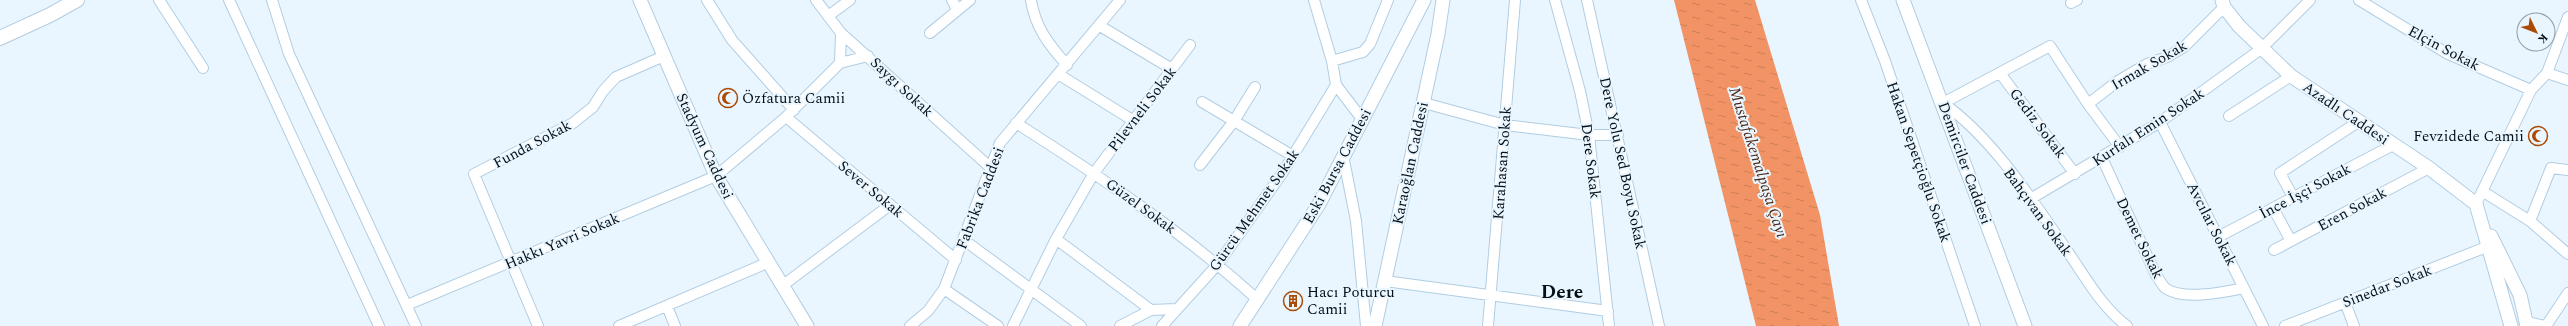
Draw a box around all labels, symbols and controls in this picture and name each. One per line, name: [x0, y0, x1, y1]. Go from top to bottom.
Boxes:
north arrow: [2516, 12, 2556, 52]
street label: Elçin Sokak: [2404, 20, 2484, 77]
text: K: [2533, 30, 2552, 48]
street label: Irmak Sokak: [2107, 34, 2191, 96]
street label: Saygı Sokak: [865, 52, 939, 123]
street label: Pilevneli Sokak: [1102, 62, 1182, 157]
street label: Dere Yolu Sed Boyu Sokak: [1593, 75, 1652, 251]
street label: Azadlı Caddesi: [2298, 76, 2394, 151]
street label: Hakan Sepetçioğlu Sokak: [1880, 79, 1957, 246]
street label: Kurfalı Emin Sokak: [2087, 82, 2209, 172]
street label: Gediz Sokak: [2003, 83, 2072, 163]
water label: Mustafakemalpaşa Çayı: [1722, 84, 1794, 241]
mosque icon: Özfatura Camii: [717, 87, 739, 109]
place label: Özfatura Camii: [742, 87, 845, 110]
street label: Stadyum Caddesi: [670, 89, 739, 203]
street label: Demirciler Caddesi: [1932, 99, 1997, 228]
street label: Karaoğlan Caddesi: [1386, 100, 1435, 227]
street label: Eski Bursa Caddesi: [1297, 104, 1378, 228]
street label: Karahasan Sokak: [1487, 106, 1518, 221]
street label: Funda Sokak: [489, 114, 576, 175]
street label: Dere Sokak: [1574, 122, 1607, 200]
place label: Fevzidede Camii: [2413, 125, 2524, 148]
mosque icon: Fevzidede Camii: [2527, 125, 2549, 147]
street label: Fabrika Caddesi: [950, 144, 1011, 253]
street label: Gürcü Mehmet Sokak: [1203, 144, 1305, 276]
street label: Sever Sokak: [833, 155, 909, 224]
street label: İnce İşçi Sokak: [2255, 158, 2355, 225]
street label: Bahçıvan Sokak: [1997, 163, 2078, 261]
street label: Güzel Sokak: [1101, 173, 1181, 240]
street label: Avcılar Sokak: [2181, 178, 2243, 270]
street label: Eren Sokak: [2313, 182, 2391, 237]
street label: Demet Sokak: [2110, 194, 2169, 283]
street label: Hakkı Yavri Sokak: [501, 207, 623, 276]
street label: Sinedar Sokak: [2339, 259, 2435, 314]
district label: Dere: [1541, 278, 1583, 307]
place label: Hacı Poturcu Camii: [1307, 281, 1395, 321]
building icon: Hacı Poturcu Camii: [1282, 290, 1304, 312]

